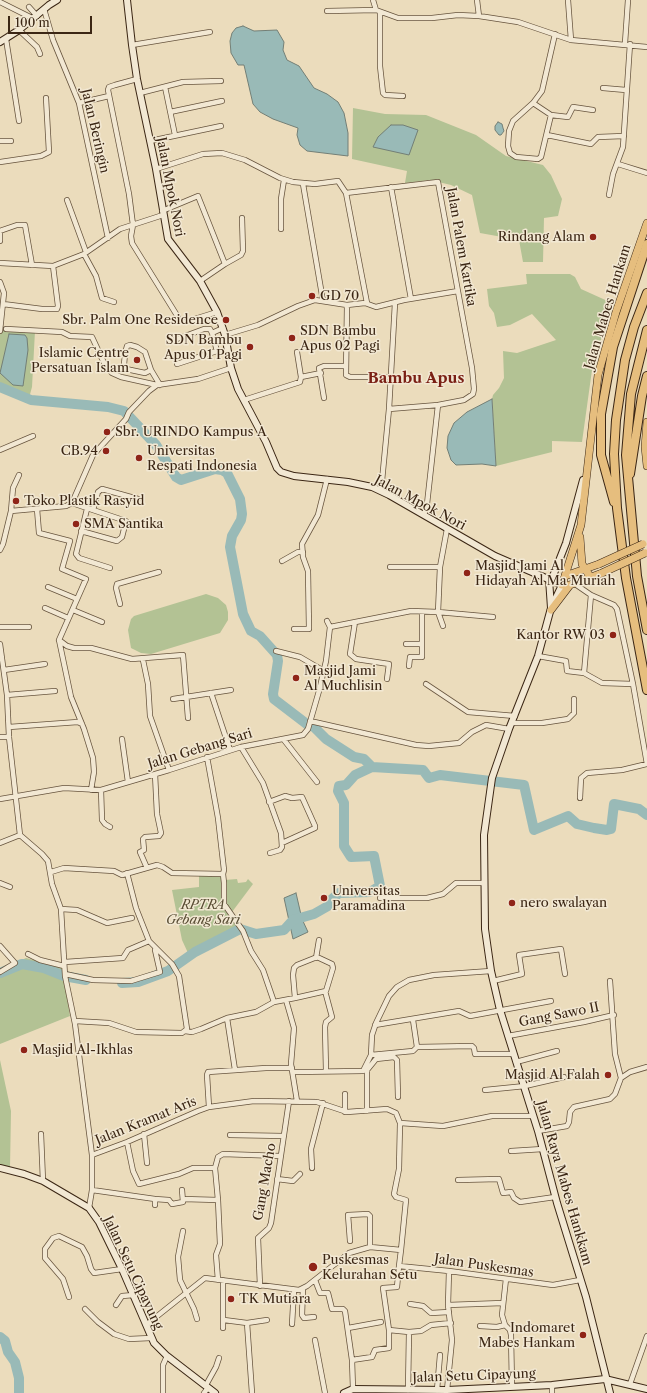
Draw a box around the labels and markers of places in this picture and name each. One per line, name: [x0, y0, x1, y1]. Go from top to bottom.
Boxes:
place label: Rindang Alam: [498, 229, 585, 245]
marker: Rindang Alam: [588, 232, 598, 242]
place label: GD 70: [320, 288, 359, 304]
marker: GD 70: [307, 291, 317, 301]
place label: Sbr. Palm One Residence: [62, 312, 218, 328]
marker: Sbr. Palm One Residence: [221, 315, 231, 325]
place label: SDN Bambu Apus 02 Pagi: [300, 323, 380, 354]
place label: SDN Bambu Apus 01 Pagi: [164, 332, 242, 363]
marker: SDN Bambu Apus 02 Pagi: [287, 333, 297, 343]
marker: SDN Bambu Apus 01 Pagi: [245, 342, 255, 352]
place label: Islamic Centre Persatuan Islam: [31, 345, 129, 376]
marker: Islamic Centre Persatuan Islam: [132, 355, 142, 365]
place label: Sbr. URINDO Kampus A: [115, 424, 267, 440]
marker: Sbr. URINDO Kampus A: [102, 427, 112, 437]
place label: CB.94: [61, 443, 98, 459]
place label: Universitas Respati Indonesia: [147, 443, 257, 474]
marker: CB.94: [101, 446, 111, 456]
marker: Universitas Respati Indonesia: [134, 453, 144, 463]
place label: Toko Plastik Rasyid: [24, 493, 144, 509]
marker: Toko Plastik Rasyid: [11, 496, 21, 506]
place label: SMA Santika: [84, 516, 163, 532]
marker: SMA Santika: [71, 519, 81, 529]
place label: Masjid Jami Al Hidayah Al Ma Muriah: [475, 558, 616, 589]
marker: Masjid Jami Al Hidayah Al Ma Muriah: [462, 568, 472, 578]
place label: Kantor RW 03: [516, 627, 605, 643]
marker: Kantor RW 03: [608, 630, 618, 640]
place label: Masjid Jami Al Muchlisin: [304, 663, 382, 694]
marker: Masjid Jami Al Muchlisin: [291, 673, 301, 683]
place label: Universitas Paramadina: [332, 883, 405, 914]
marker: Universitas Paramadina: [319, 893, 329, 903]
place label: nero swalayan: [520, 895, 607, 911]
marker: nero swalayan: [507, 898, 517, 908]
place label: Masjid Al-Ikhlas: [32, 1042, 133, 1058]
marker: Masjid Al-Ikhlas: [19, 1045, 29, 1055]
place label: Masjid Al Falah: [505, 1067, 600, 1083]
marker: Masjid Al Falah: [603, 1070, 613, 1080]
place label: Puskesmas Kelurahan Setu: [322, 1252, 417, 1283]
marker: Puskesmas Kelurahan Setu: [307, 1261, 319, 1273]
place label: TK Mutiara: [239, 1291, 311, 1307]
marker: TK Mutiara: [226, 1294, 236, 1304]
place label: Indomaret Mabes Hankam: [479, 1320, 575, 1351]
marker: Indomaret Mabes Hankam: [578, 1330, 588, 1340]

